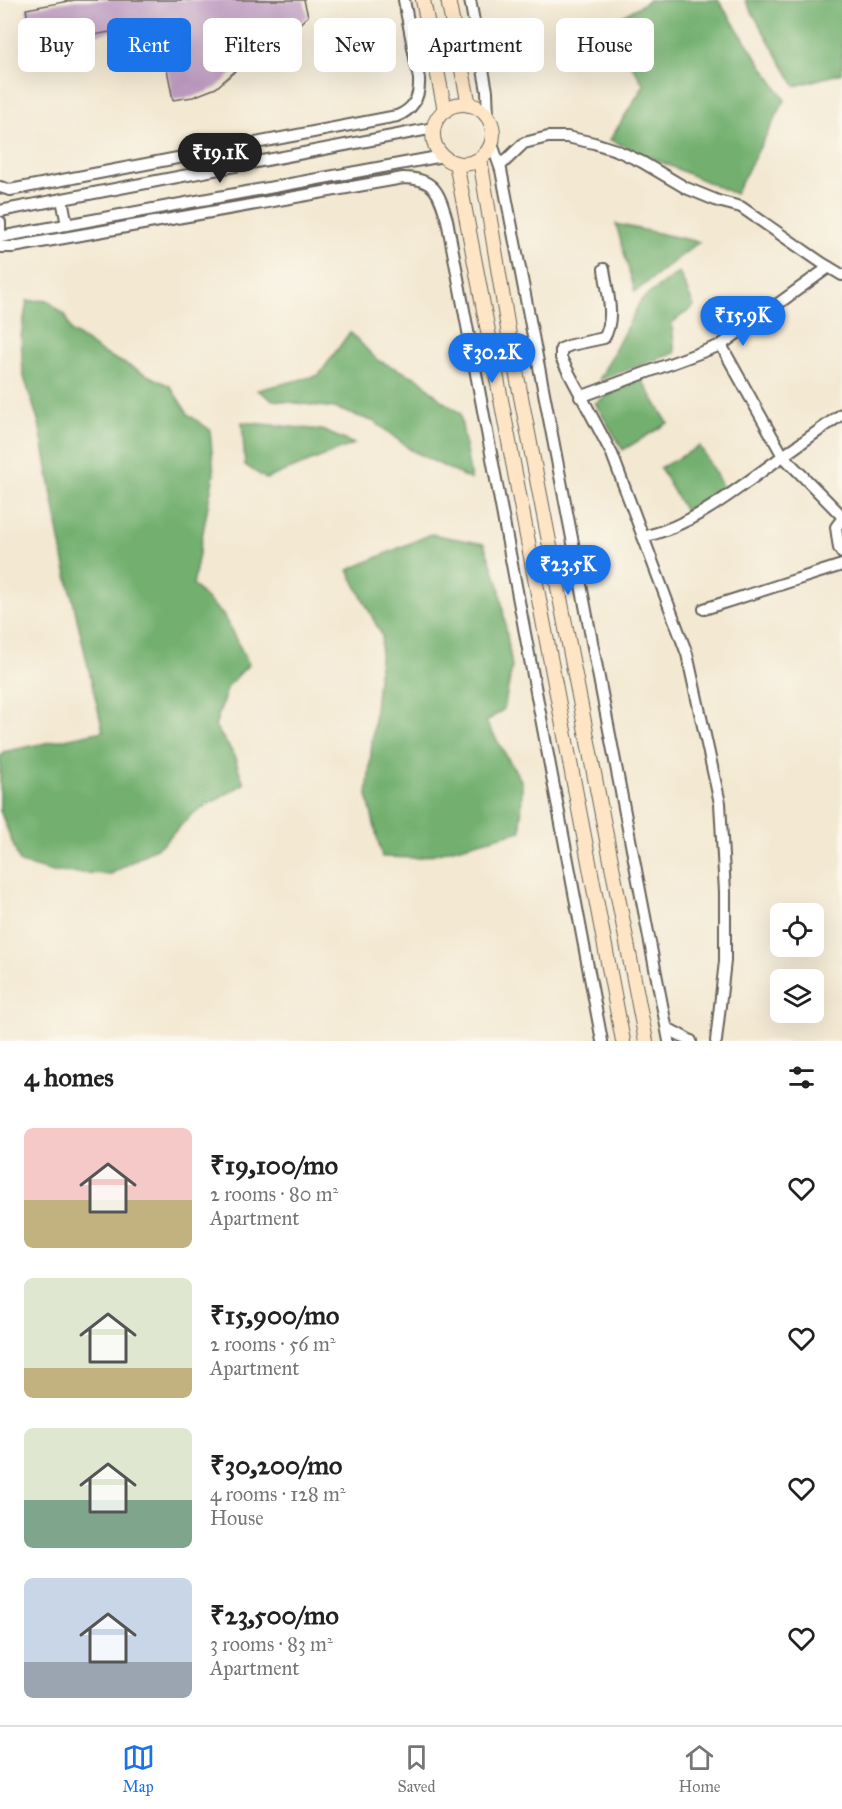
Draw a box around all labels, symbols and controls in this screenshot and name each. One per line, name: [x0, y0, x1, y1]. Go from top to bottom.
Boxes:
chip: Buy: [18, 18, 95, 72]
chip: Rent: [107, 18, 191, 72]
chip: Filters: [203, 18, 302, 72]
chip: New: [314, 18, 396, 72]
chip: Apartment: [408, 18, 544, 72]
chip: House: [556, 18, 654, 72]
pin: ₹19.1K: [171, 133, 269, 184]
text: ₹19.1K: [192, 140, 248, 164]
pin: ₹15.9K: [694, 296, 792, 347]
text: ₹15.9K: [714, 303, 772, 327]
pin: ₹30.2K: [443, 333, 541, 384]
text: ₹30.2K: [462, 340, 522, 364]
pin: ₹23.5K: [519, 545, 617, 596]
text: ₹23.5K: [540, 552, 596, 576]
map controls: [770, 903, 824, 1023]
button: locate: [770, 903, 824, 957]
button: layers: [770, 969, 824, 1023]
text: 4 homes: [24, 1061, 114, 1093]
icon: filters: [785, 1061, 818, 1094]
text: ₹19,100/mo: [210, 1149, 338, 1181]
icon: home: [72, 1152, 144, 1224]
icon: heart: [785, 1172, 818, 1205]
text: 2 rooms · 80 m²: [210, 1182, 338, 1206]
text: Apartment: [210, 1206, 299, 1230]
text: ₹15,900/mo: [210, 1299, 339, 1331]
icon: home: [72, 1302, 144, 1374]
icon: heart: [785, 1322, 818, 1355]
text: 2 rooms · 56 m²: [210, 1332, 336, 1356]
text: Apartment: [210, 1356, 299, 1380]
text: ₹30,200/mo: [210, 1449, 342, 1481]
icon: home: [72, 1452, 144, 1524]
icon: heart: [785, 1472, 818, 1505]
text: 4 rooms · 128 m²: [210, 1482, 346, 1506]
text: House: [210, 1506, 264, 1530]
text: ₹23,500/mo: [210, 1599, 339, 1631]
icon: home: [72, 1602, 144, 1674]
icon: heart: [785, 1622, 818, 1655]
text: 3 rooms · 83 m²: [210, 1632, 333, 1656]
text: Apartment: [210, 1656, 299, 1680]
tab: Map: [122, 1741, 155, 1796]
tab: Saved: [398, 1741, 436, 1796]
tab: Home: [679, 1741, 720, 1796]

